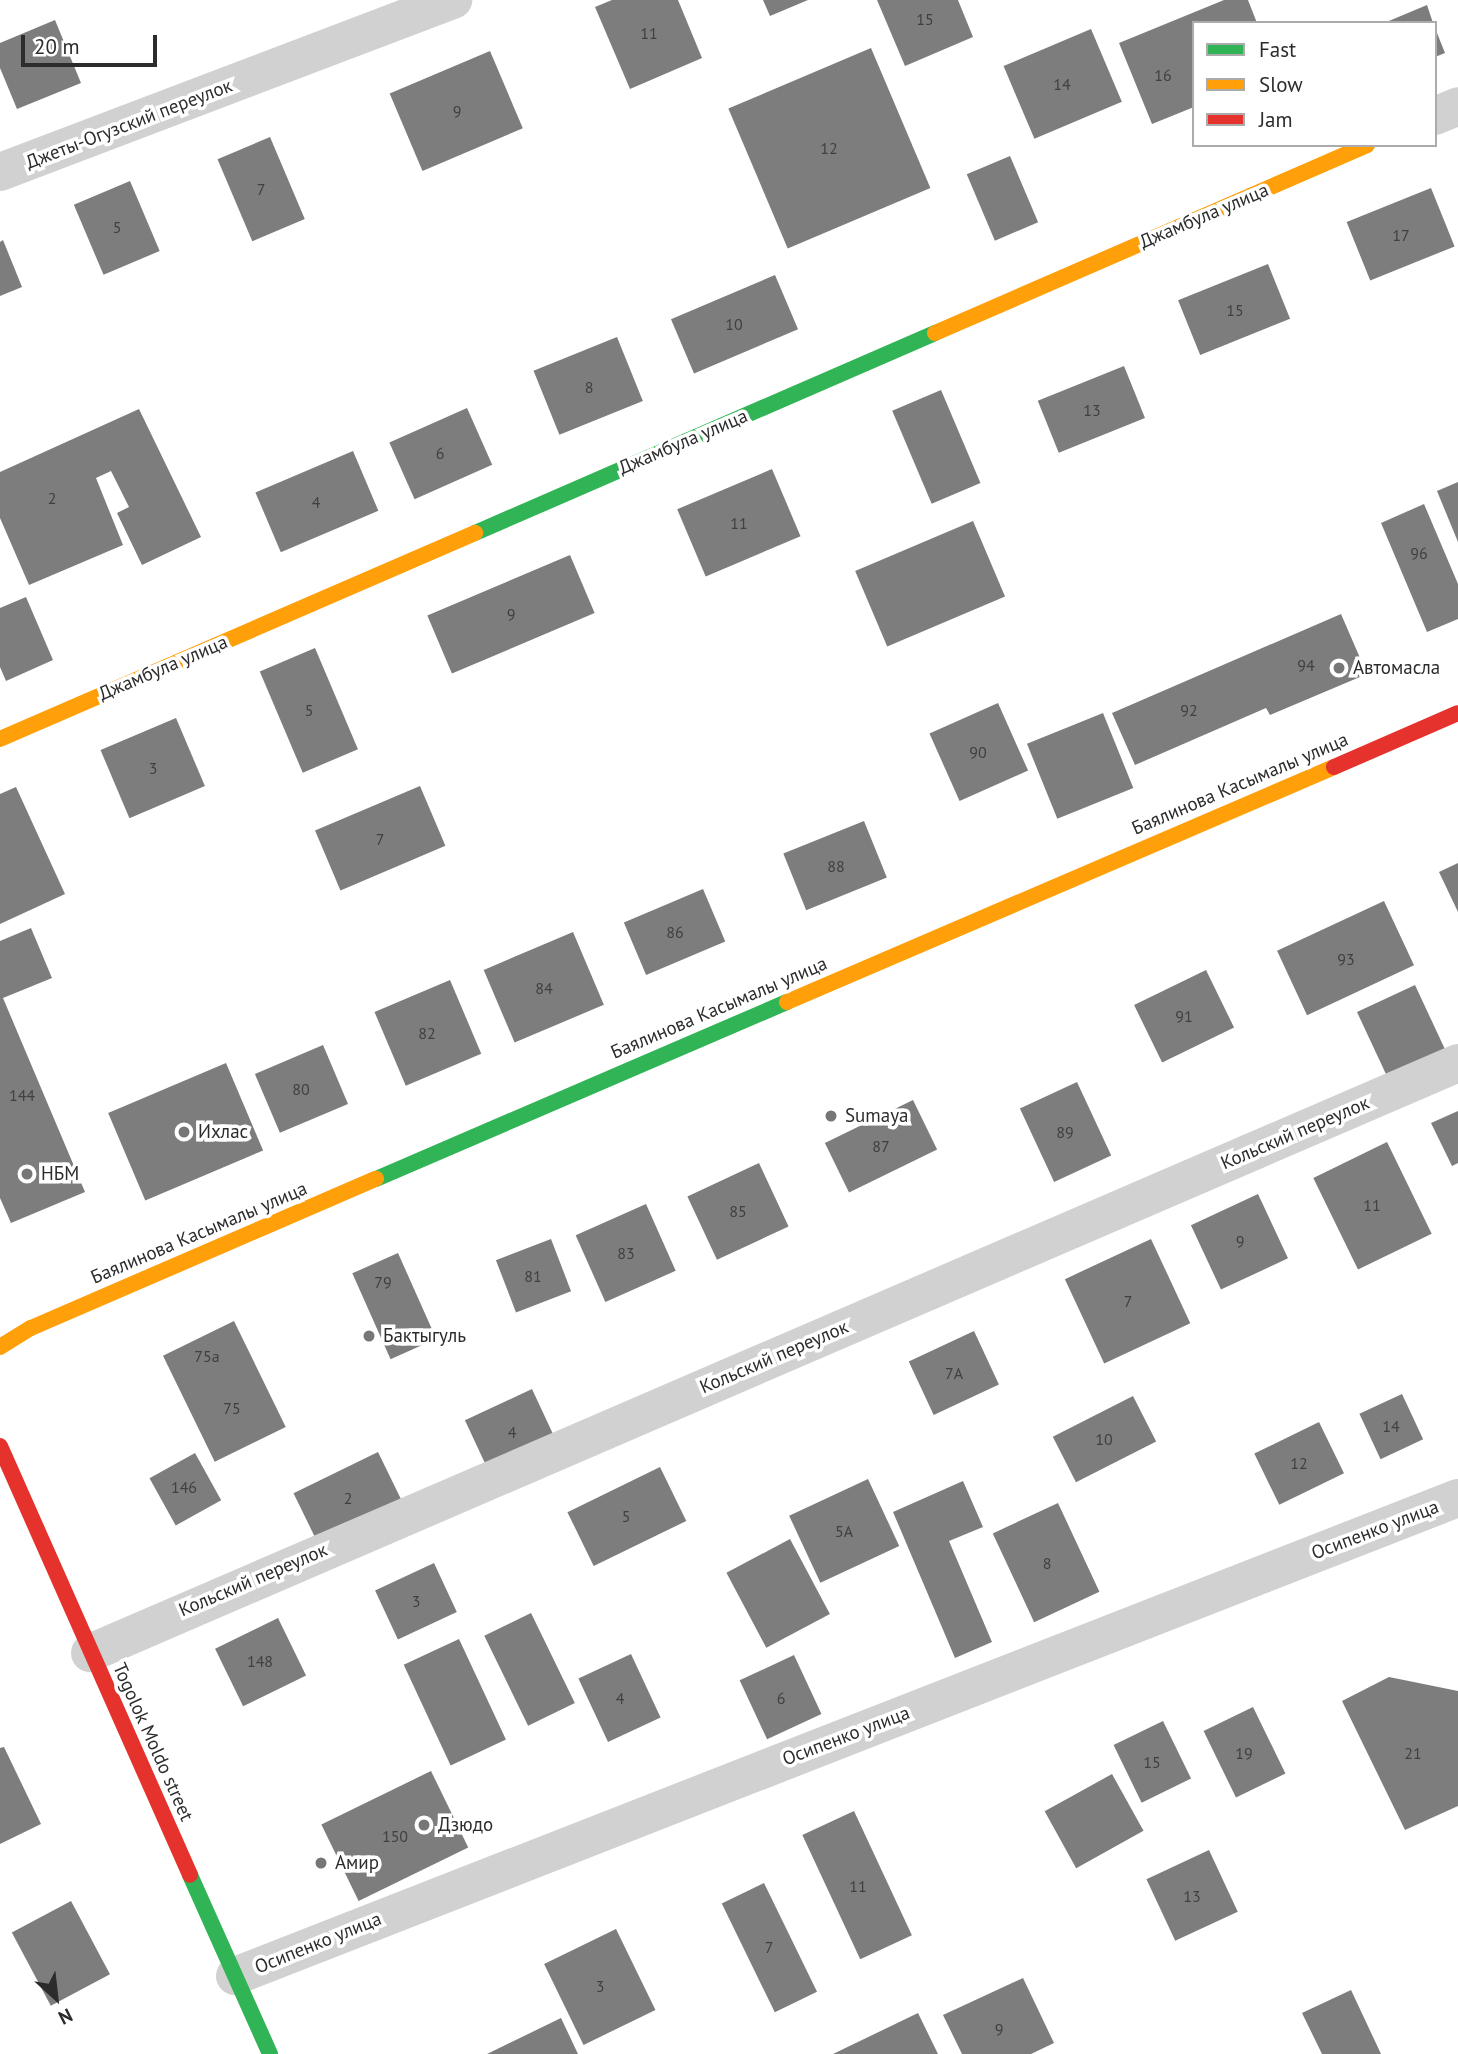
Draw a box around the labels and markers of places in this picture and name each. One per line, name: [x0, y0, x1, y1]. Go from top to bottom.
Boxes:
place label: Автомасла: [1353, 657, 1440, 679]
marker: Автомасла: [1331, 660, 1347, 676]
place label: Sumaya: [845, 1105, 908, 1127]
marker: Sumaya: [823, 1108, 839, 1124]
place label: Ихлас: [198, 1121, 248, 1143]
marker: Ихлас: [176, 1124, 192, 1140]
place label: НБМ: [41, 1163, 79, 1185]
marker: НБМ: [19, 1166, 35, 1182]
place label: Бактыгуль: [383, 1325, 466, 1347]
marker: Бактыгуль: [361, 1328, 377, 1344]
place label: Дзюдо: [438, 1814, 493, 1836]
marker: Дзюдо: [416, 1817, 432, 1833]
place label: Амир: [335, 1852, 379, 1874]
marker: Амир: [313, 1855, 329, 1871]

